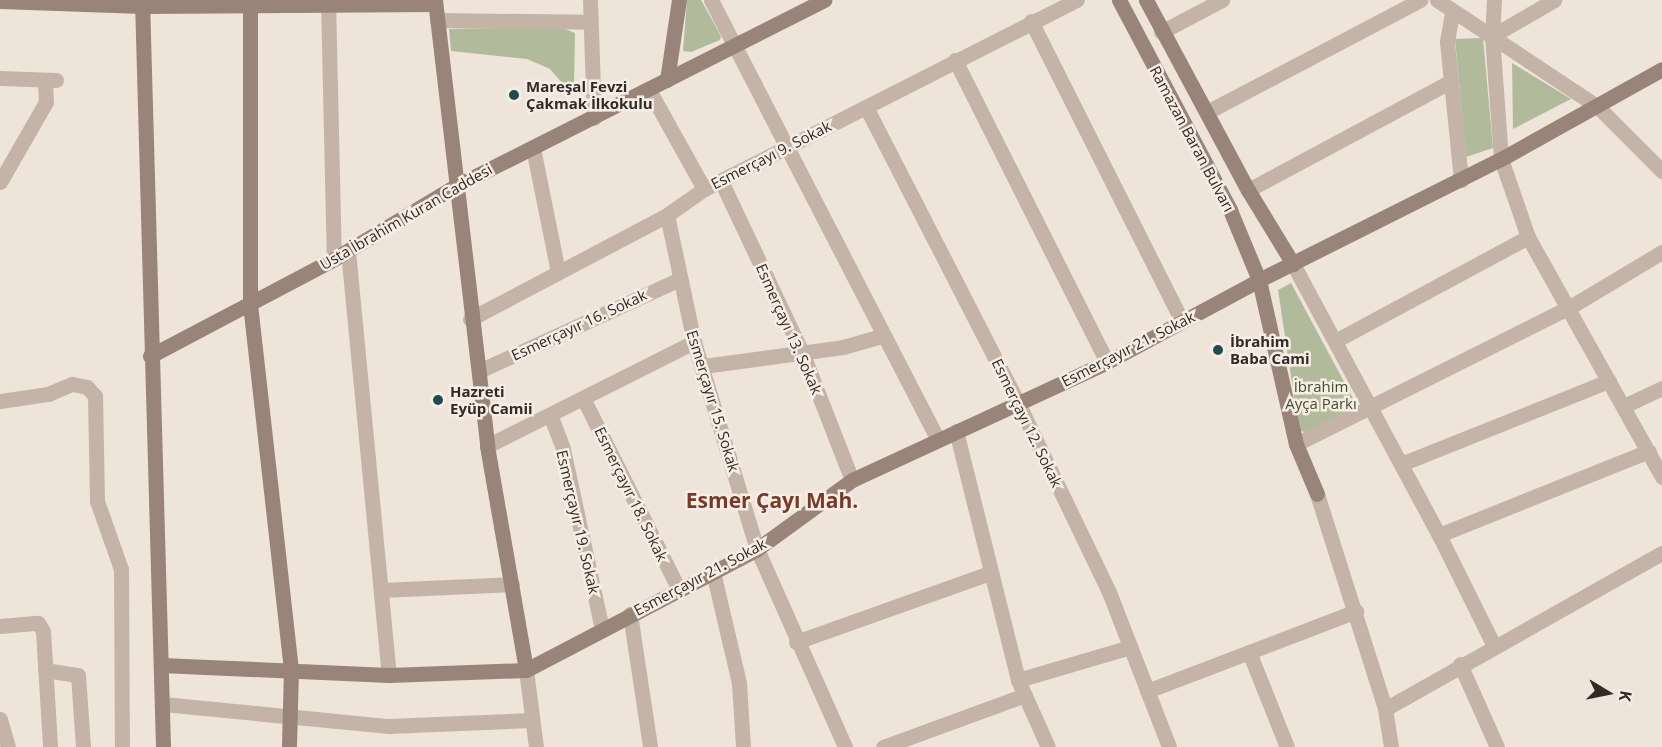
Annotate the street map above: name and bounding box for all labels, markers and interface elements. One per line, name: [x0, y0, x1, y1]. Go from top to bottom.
street label: Ramazan Baran Bulvarı: [1146, 63, 1238, 215]
place label: Mareşal Fevzi Çakmak İlkokulu: [526, 77, 653, 112]
marker: Mareşal Fevzi Çakmak İlkokulu: [507, 88, 521, 102]
street label: Esmerçayı 9. Sokak: [708, 117, 834, 193]
street label: Usta İbrahim Kuran Caddesi: [317, 160, 495, 274]
street label: Esmerçayı 13. Sokak: [752, 261, 826, 397]
street label: Esmerçayır 16. Sokak: [509, 286, 649, 364]
street label: Esmerçayır 21. Sokak: [1058, 308, 1198, 390]
street label: Esmerçayır 15. Sokak: [683, 328, 743, 474]
place label: İbrahim Baba Cami: [1230, 332, 1310, 367]
marker: İbrahim Baba Cami: [1211, 343, 1225, 357]
street label: Esmerçayı 12. Sokak: [988, 356, 1066, 490]
park label: İbrahim Ayça Parkı: [1285, 377, 1357, 412]
place label: Hazreti Eyüp Camii: [450, 382, 533, 417]
marker: Hazreti Eyüp Camii: [431, 393, 445, 407]
street label: Esmerçayır 18. Sokak: [591, 424, 671, 564]
street label: Esmerçayır 19. Sokak: [553, 448, 603, 596]
district label: Esmer Çayı Mah.: [686, 487, 858, 513]
street label: Esmerçayır 21. Sokak: [631, 535, 769, 619]
north arrow: [1578, 663, 1638, 723]
text: K: [1614, 689, 1637, 703]

